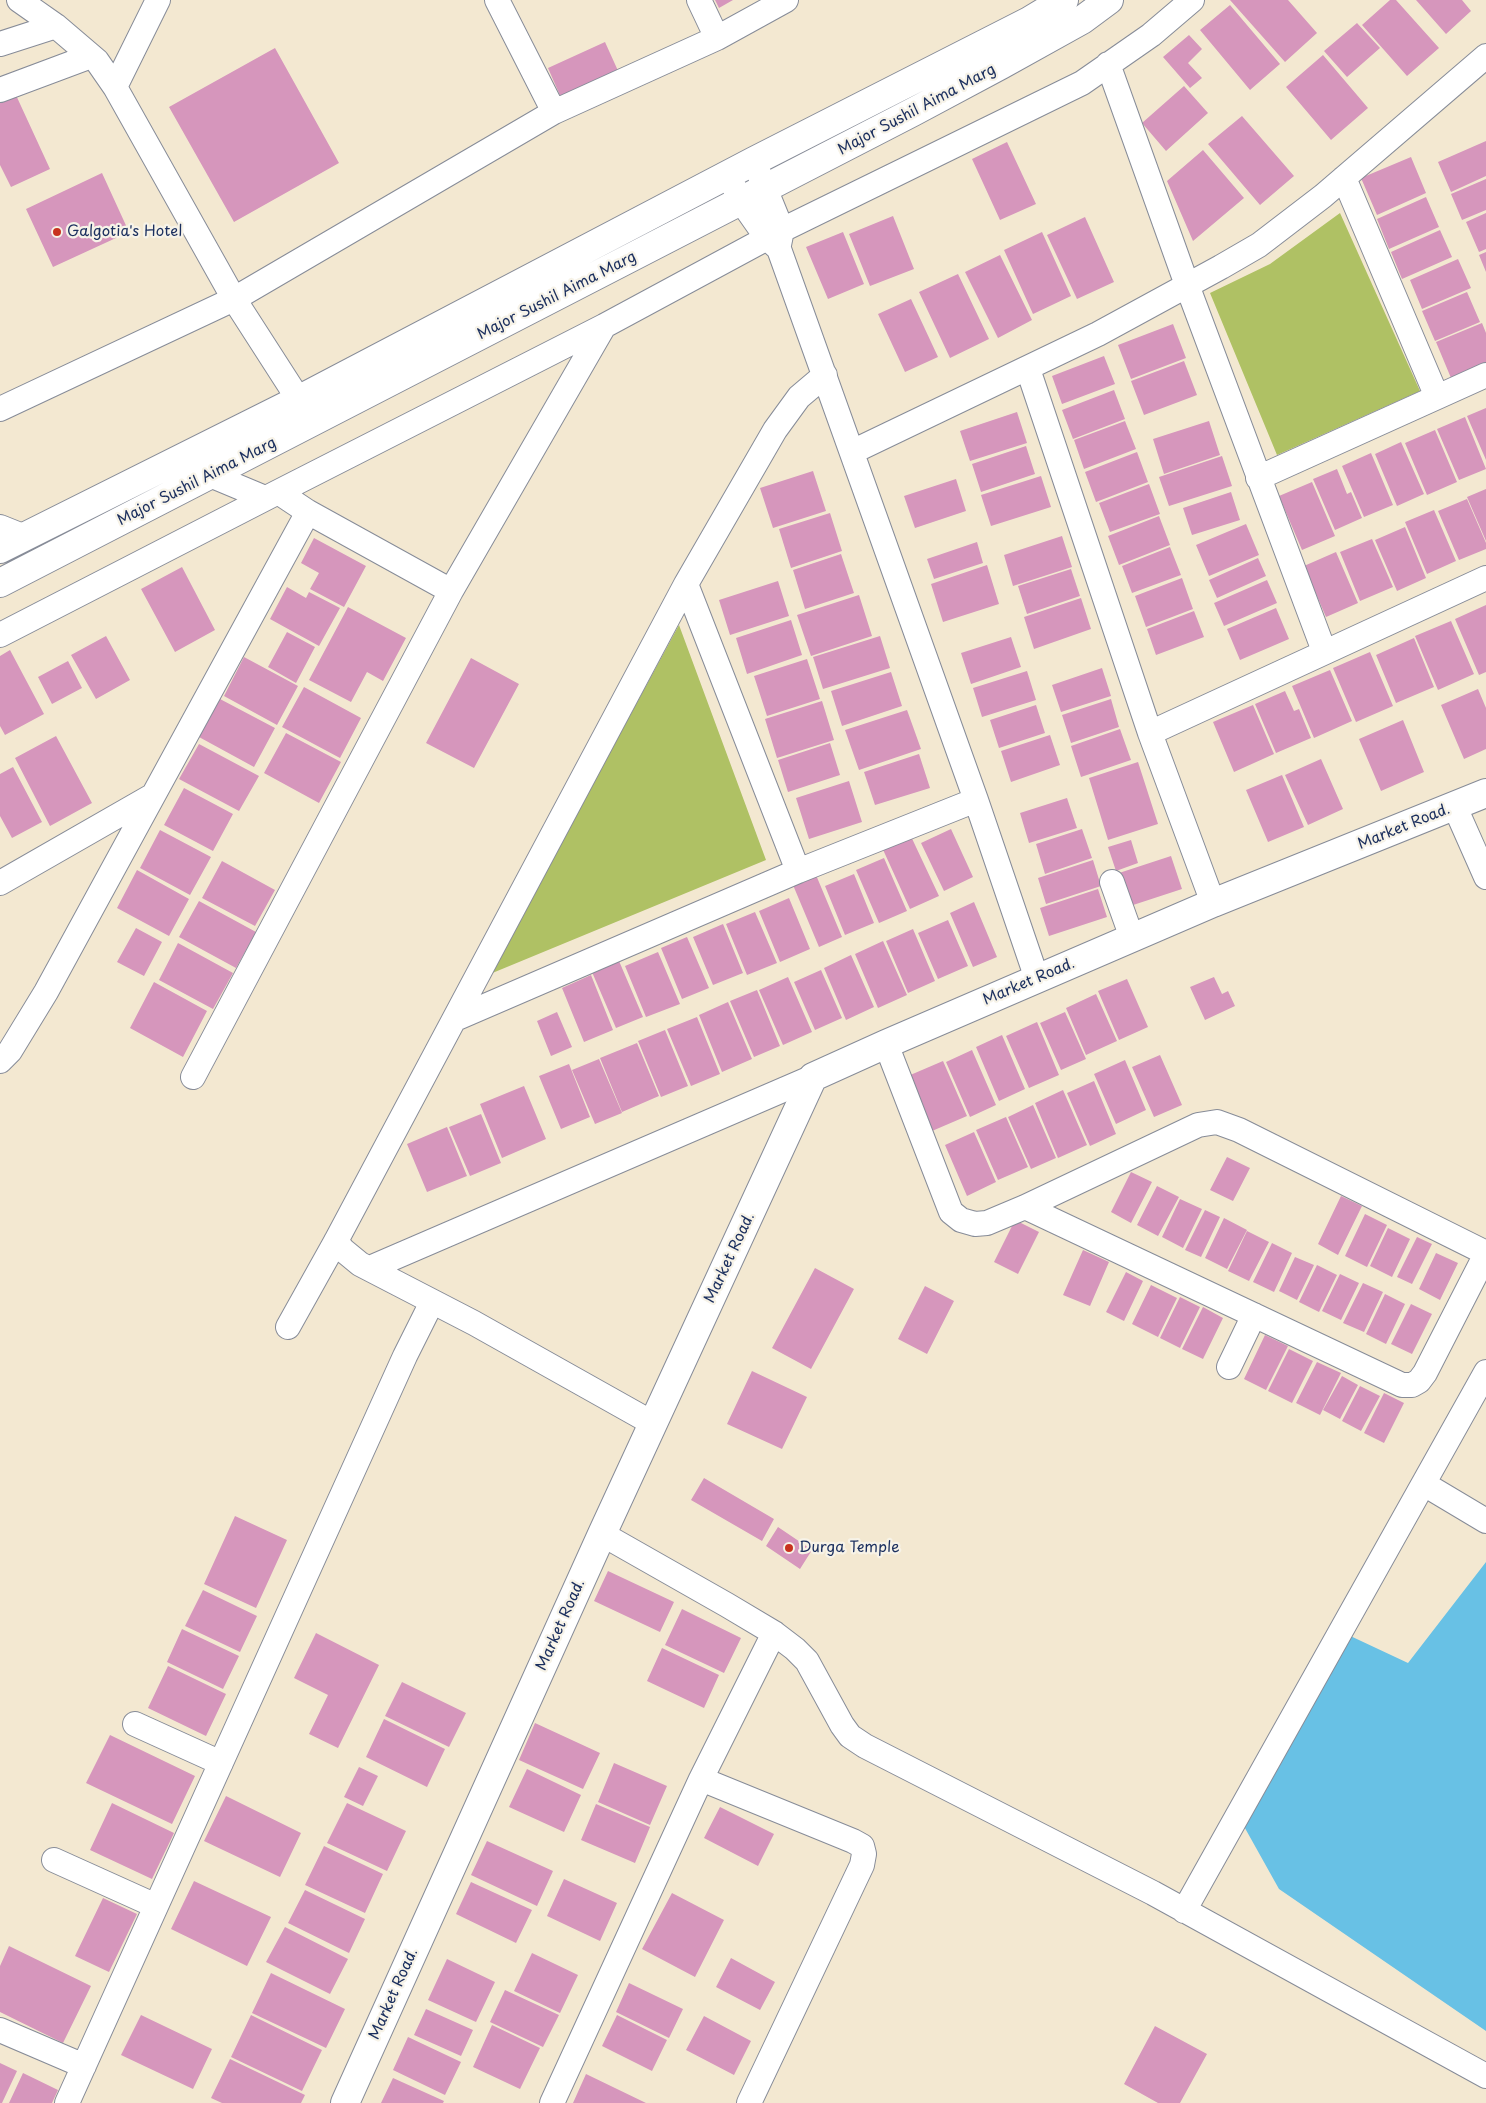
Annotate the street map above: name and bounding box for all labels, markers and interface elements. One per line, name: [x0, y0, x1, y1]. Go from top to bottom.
street label: Major Sushil Aima Marg: [835, 61, 999, 159]
place label: Galgotia's Hotel: [67, 223, 182, 241]
marker: Galgotia's Hotel: [51, 226, 63, 238]
street label: Major Sushil Aima Marg: [475, 248, 639, 344]
street label: Major Sushil Aima Marg: [115, 434, 279, 530]
street label: Market Road.: [1355, 800, 1453, 854]
street label: Market Road.: [980, 955, 1078, 1009]
street label: Market Road.: [701, 1210, 759, 1306]
place label: Durga Temple: [799, 1539, 900, 1557]
marker: Durga Temple: [783, 1542, 795, 1554]
street label: Market Road.: [533, 1577, 589, 1673]
street label: Market Road.: [366, 1946, 422, 2042]

